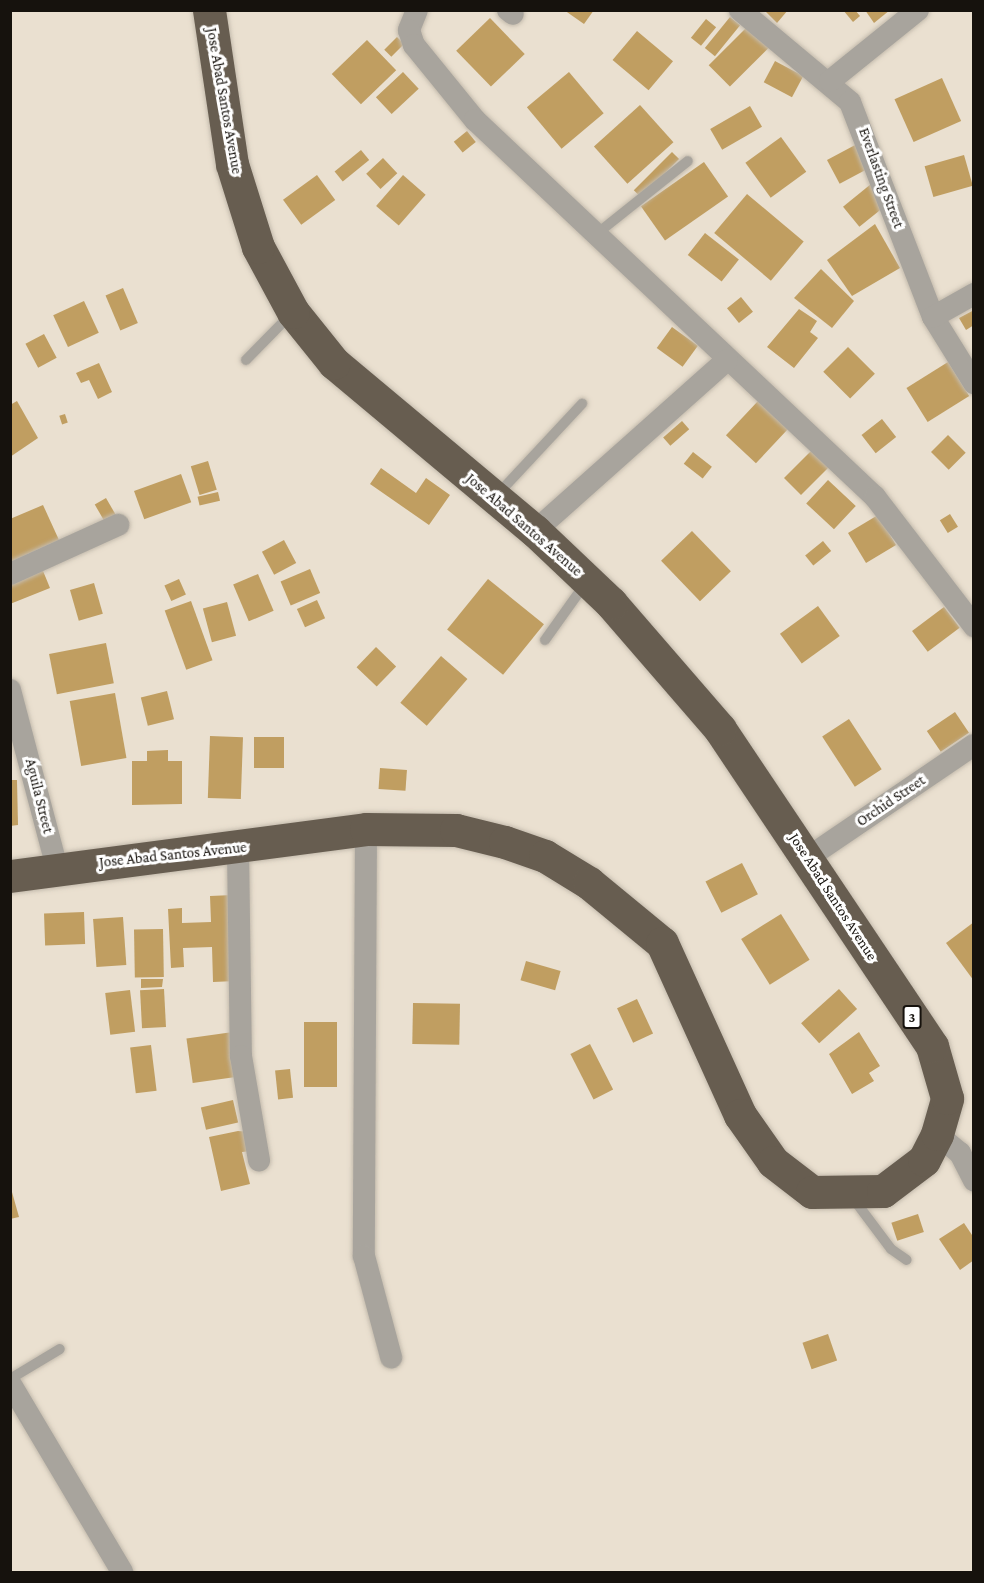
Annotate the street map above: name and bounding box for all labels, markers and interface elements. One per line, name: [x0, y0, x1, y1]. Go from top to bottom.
street label: Jose Abad Santos Avenue: [202, 26, 246, 176]
street label: Everlasting Street: [855, 125, 907, 231]
street label: Jose Abad Santos Avenue: [462, 470, 586, 580]
street label: Aguila Street: [21, 757, 57, 835]
street label: Orchid Street: [853, 771, 929, 831]
street label: Jose Abad Santos Avenue: [785, 830, 881, 964]
street label: Jose Abad Santos Avenue: [98, 838, 248, 872]
road number: 3: [902, 1006, 922, 1028]

